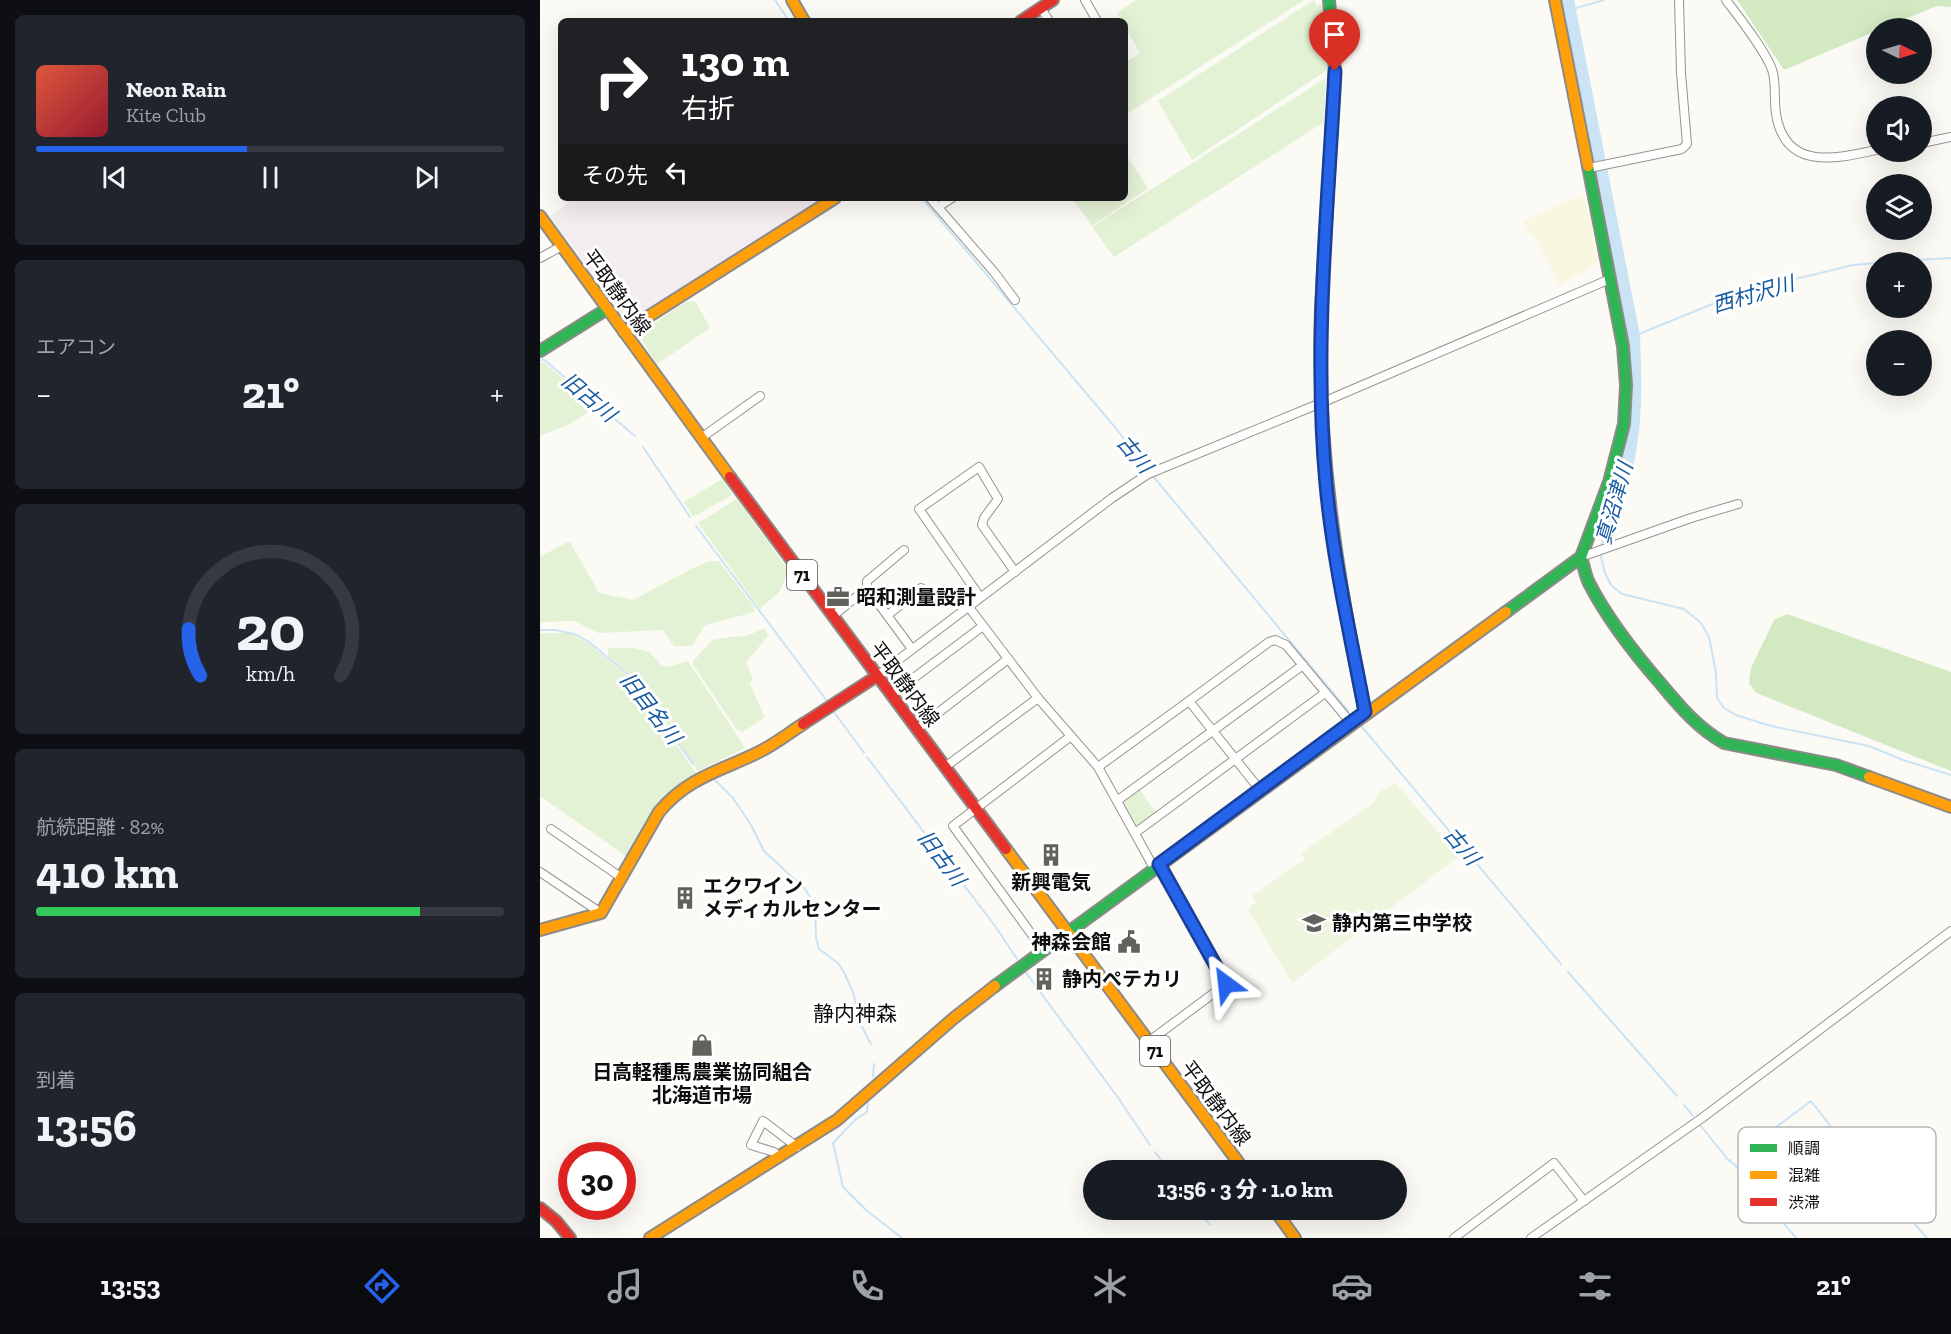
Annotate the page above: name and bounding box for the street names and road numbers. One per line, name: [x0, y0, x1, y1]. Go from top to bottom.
street label: 平取静内線: [578, 244, 656, 340]
road number: 71: [787, 560, 817, 590]
street label: 平取静内線: [865, 637, 945, 731]
road number: 71: [1140, 1036, 1170, 1066]
street label: 平取静内線: [1176, 1056, 1256, 1150]

